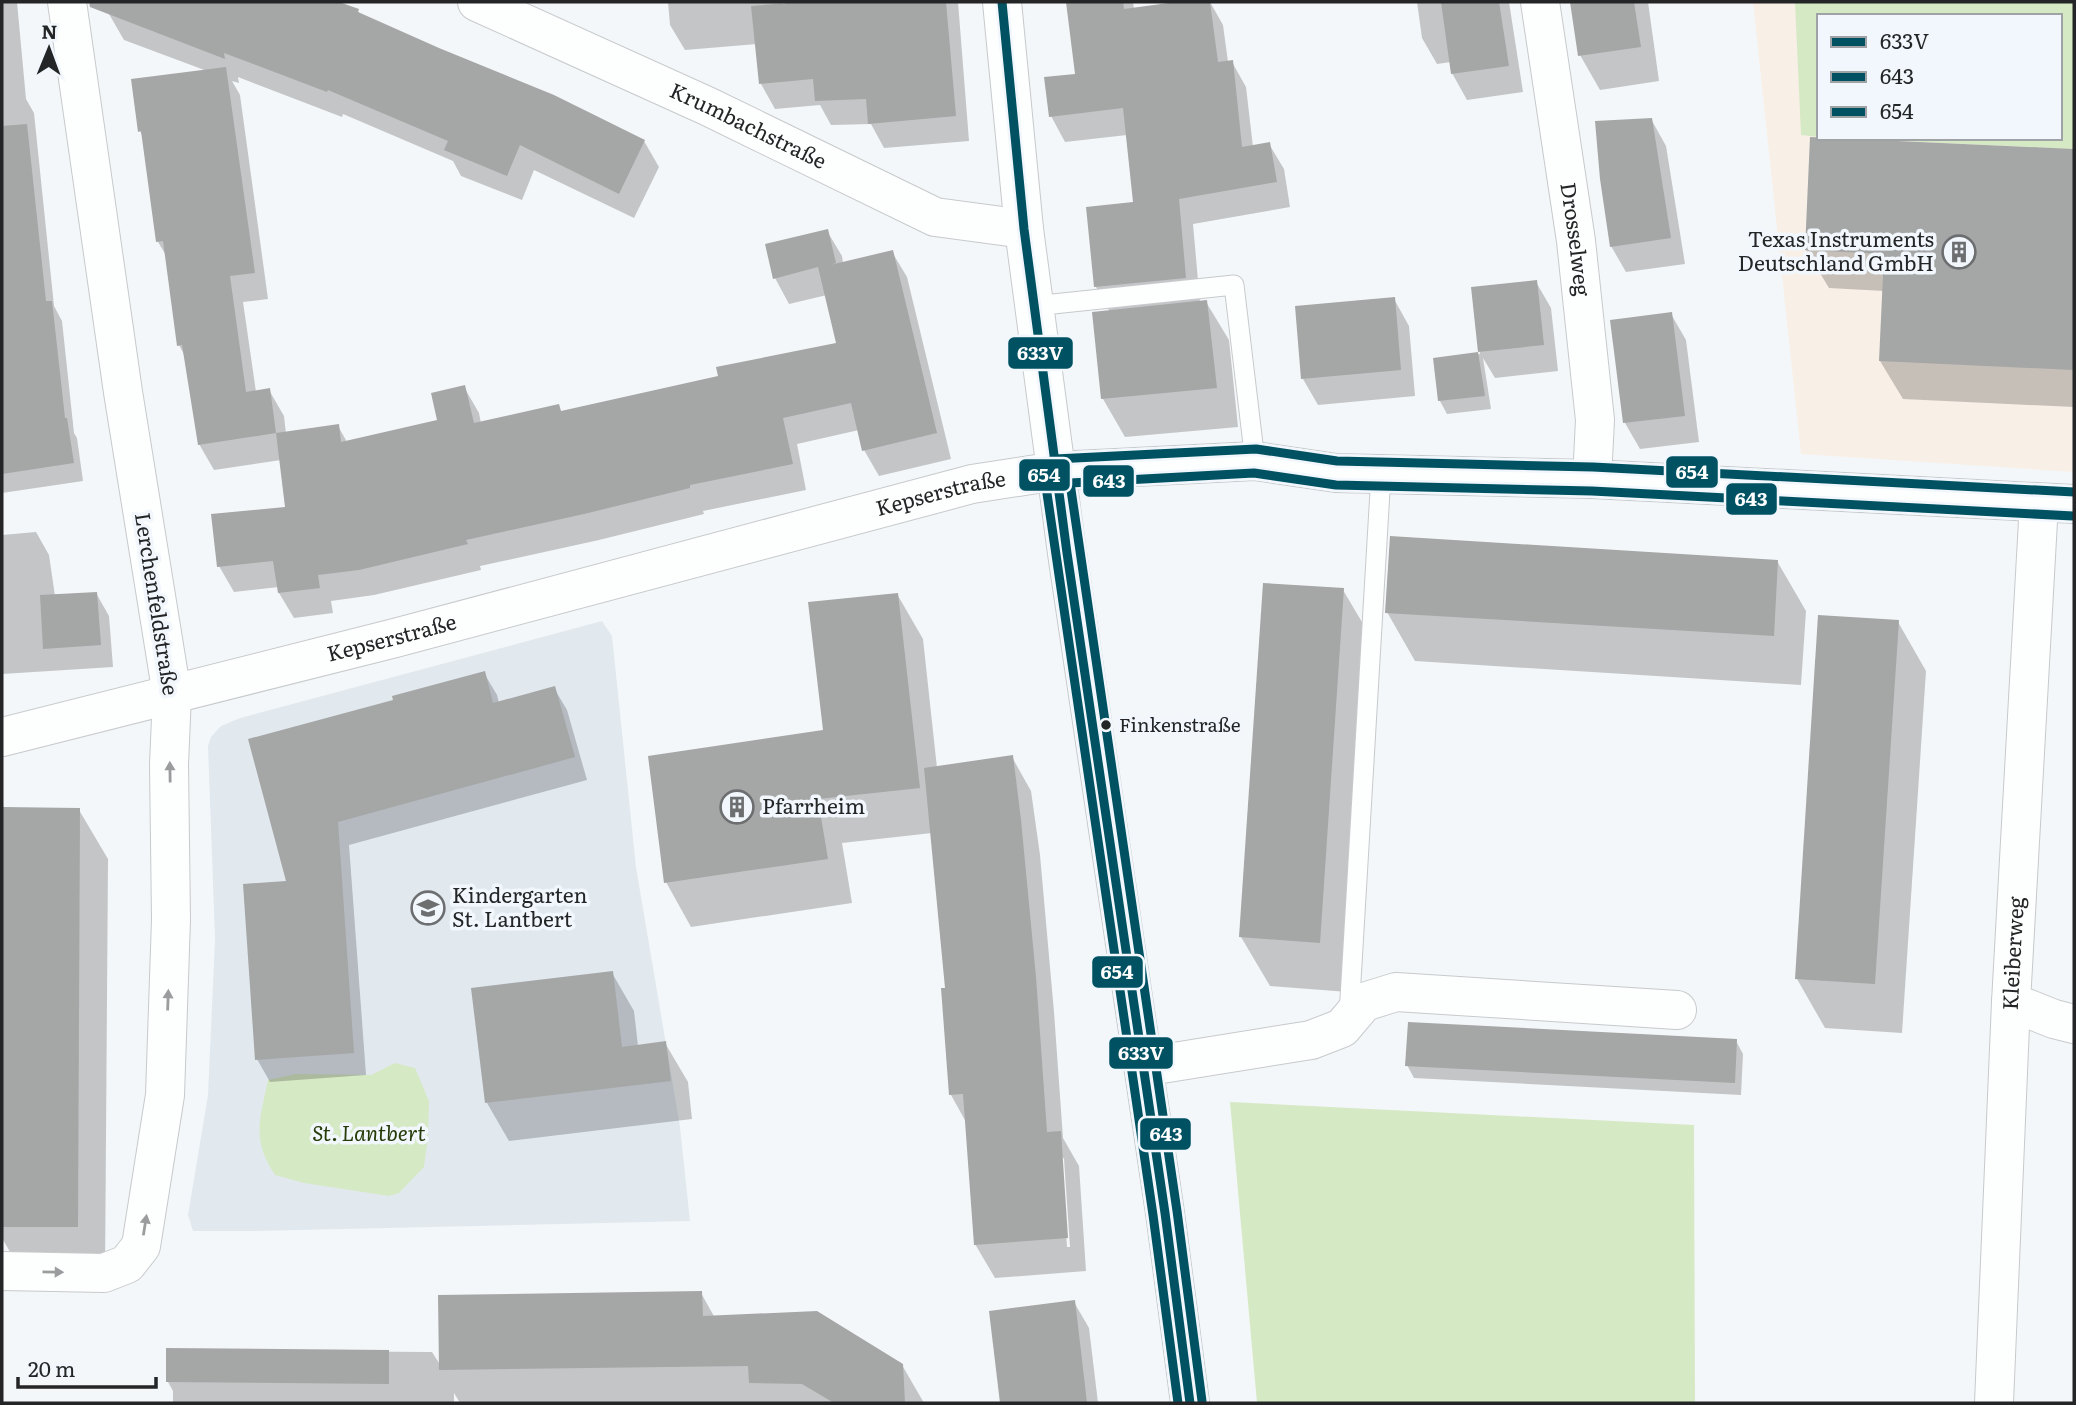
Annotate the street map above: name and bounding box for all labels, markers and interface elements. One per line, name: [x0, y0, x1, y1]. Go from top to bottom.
north arrow: [14, 14, 84, 84]
legend: [1817, 14, 2062, 140]
text: N: [41, 17, 58, 45]
text: 633V: [1880, 24, 1929, 55]
text: 643: [1880, 59, 1914, 90]
street label: Krumbachstraße: [665, 73, 833, 175]
text: 654: [1880, 94, 1914, 125]
street label: Drosselweg: [1554, 180, 1600, 298]
place label: Texas Instruments Deutschland GmbH: [1738, 222, 1934, 277]
building icon: Texas Instruments Deutschland GmbH: [1940, 233, 1978, 271]
line badge: 633V: [1007, 336, 1074, 370]
text: 633V: [1017, 338, 1064, 366]
line badge: 654: [1665, 455, 1719, 489]
text: 654: [1676, 457, 1709, 485]
line badge: 654: [1018, 458, 1071, 492]
text: 654: [1028, 460, 1061, 488]
street label: Kepserstraße: [872, 461, 1008, 522]
line badge: 643: [1082, 464, 1135, 498]
text: 643: [1092, 466, 1126, 494]
line badge: 643: [1725, 482, 1778, 516]
text: 643: [1734, 484, 1768, 512]
street label: Lerchenfeldstraße: [129, 510, 188, 697]
street label: Kepserstraße: [323, 604, 459, 668]
place label: Finkenstraße: [1119, 710, 1241, 738]
marker: Finkenstraße: [1099, 718, 1113, 732]
one-way arrow: [164, 761, 175, 783]
building icon: Pfarrheim: [718, 788, 756, 826]
place label: Pfarrheim: [762, 789, 865, 820]
place label: Kindergarten St. Lantbert: [452, 878, 587, 933]
school or university icon: Kindergarten St. Lantbert: [409, 889, 447, 927]
street label: Kleiberweg: [1993, 895, 2030, 1011]
line badge: 654: [1091, 955, 1144, 989]
text: 654: [1101, 957, 1134, 985]
one-way arrow: [163, 988, 174, 1010]
line badge: 633V: [1108, 1036, 1174, 1070]
text: 633V: [1118, 1038, 1165, 1066]
park label: St. Lantbert: [312, 1116, 426, 1147]
line badge: 643: [1139, 1117, 1192, 1151]
text: 643: [1149, 1119, 1183, 1147]
one-way arrow: [139, 1214, 150, 1236]
one-way arrow: [42, 1266, 64, 1278]
scale bar: [18, 1346, 156, 1390]
text: 20 m: [28, 1352, 75, 1383]

